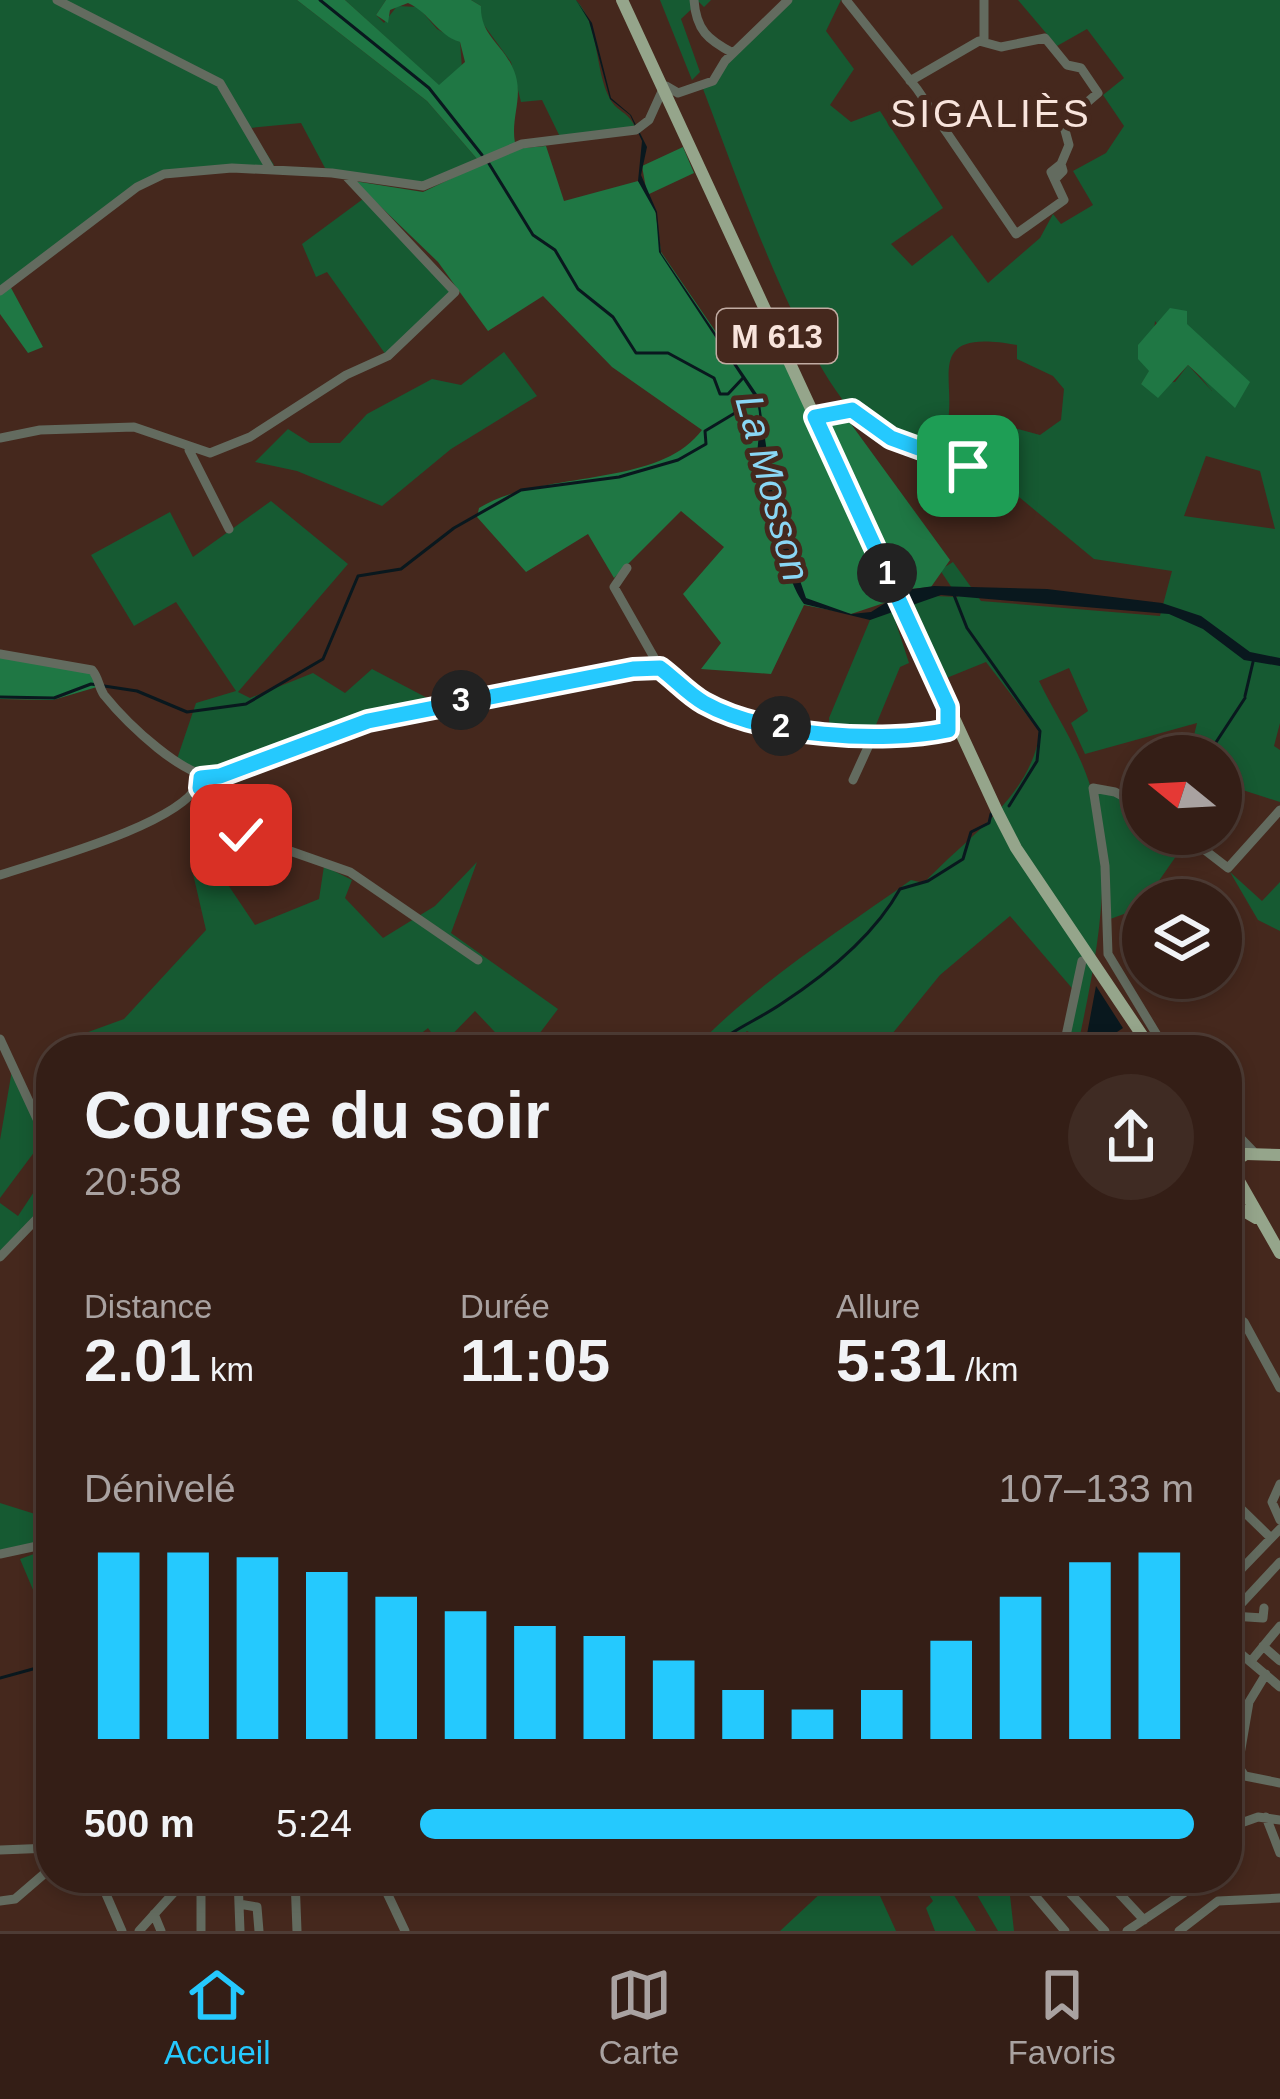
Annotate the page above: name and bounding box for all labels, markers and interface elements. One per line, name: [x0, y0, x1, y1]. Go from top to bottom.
district label: SIGALIÈS: [890, 92, 1092, 135]
road number: M 613: [717, 309, 837, 363]
water label: La Mosson: [728, 390, 818, 586]
pin: [917, 415, 1019, 517]
icon: arrive: [935, 433, 1001, 499]
pin: 1: [857, 543, 917, 603]
text: 1: [878, 554, 896, 591]
pin: 3: [431, 670, 491, 730]
text: 3: [452, 681, 470, 718]
pin: 2: [751, 696, 811, 756]
text: 2: [772, 707, 790, 744]
north arrow: [1122, 735, 1242, 855]
map controls: [1122, 735, 1242, 999]
pin: [190, 784, 292, 886]
icon: check: [208, 802, 274, 868]
button: layers: [1122, 879, 1242, 999]
button: share: [1068, 1074, 1194, 1200]
text: Course du soir: [84, 1078, 550, 1152]
text: 20:58: [84, 1160, 182, 1203]
text: Distance: [84, 1288, 212, 1325]
text: Durée: [460, 1288, 550, 1325]
text: Allure: [836, 1288, 920, 1325]
text: 2.01: [84, 1327, 201, 1394]
text: 11:05: [460, 1327, 610, 1394]
text: 5:31: [836, 1327, 956, 1394]
text: km: [201, 1351, 254, 1388]
text: /km: [956, 1351, 1018, 1388]
text: Dénivelé: [84, 1467, 236, 1510]
text: 107–133 m: [999, 1467, 1194, 1510]
text: 500 m: [84, 1802, 195, 1845]
text: 5:24: [276, 1802, 352, 1845]
tab: Accueil: [164, 1962, 271, 2072]
tab: Carte: [599, 1962, 679, 2072]
tab: Favoris: [1008, 1962, 1116, 2072]

